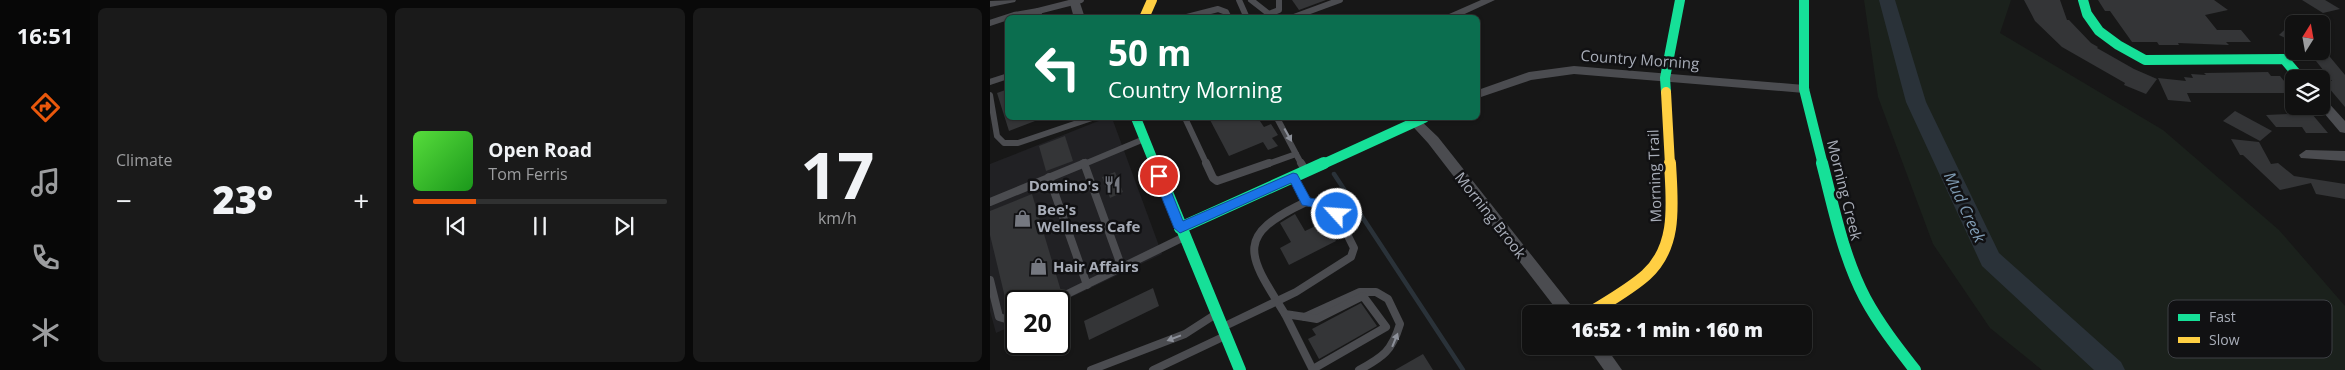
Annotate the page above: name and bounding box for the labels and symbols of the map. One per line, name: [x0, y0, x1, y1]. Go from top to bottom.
north arrow: [2285, 15, 2330, 60]
street label: Country Morning: [1580, 45, 1700, 73]
one-way arrow: [1283, 129, 1292, 142]
street label: Morning Trail: [1642, 129, 1666, 223]
street label: Morning Creek: [1823, 138, 1867, 243]
pin: [1138, 155, 1180, 197]
street label: Morning Brook: [1451, 168, 1531, 262]
water label: Mud Creek: [1939, 168, 1991, 247]
place label: Domino's: [1029, 175, 1099, 195]
restaurant icon: Domino's: [1103, 175, 1123, 195]
position arrow: [1310, 187, 1362, 239]
place label: Bee's Wellness Cafe: [1037, 199, 1140, 236]
shop icon: Bee's Wellness Cafe: [1013, 208, 1033, 228]
shop icon: Hair Affairs: [1029, 256, 1049, 276]
place label: Hair Affairs: [1053, 256, 1139, 276]
speed limit sign: 20: [1005, 290, 1070, 355]
legend: [2168, 300, 2332, 358]
text: Fast: [2209, 307, 2236, 326]
text: Slow: [2209, 330, 2240, 349]
one-way arrow: [1391, 333, 1399, 347]
one-way arrow: [1166, 334, 1181, 342]

